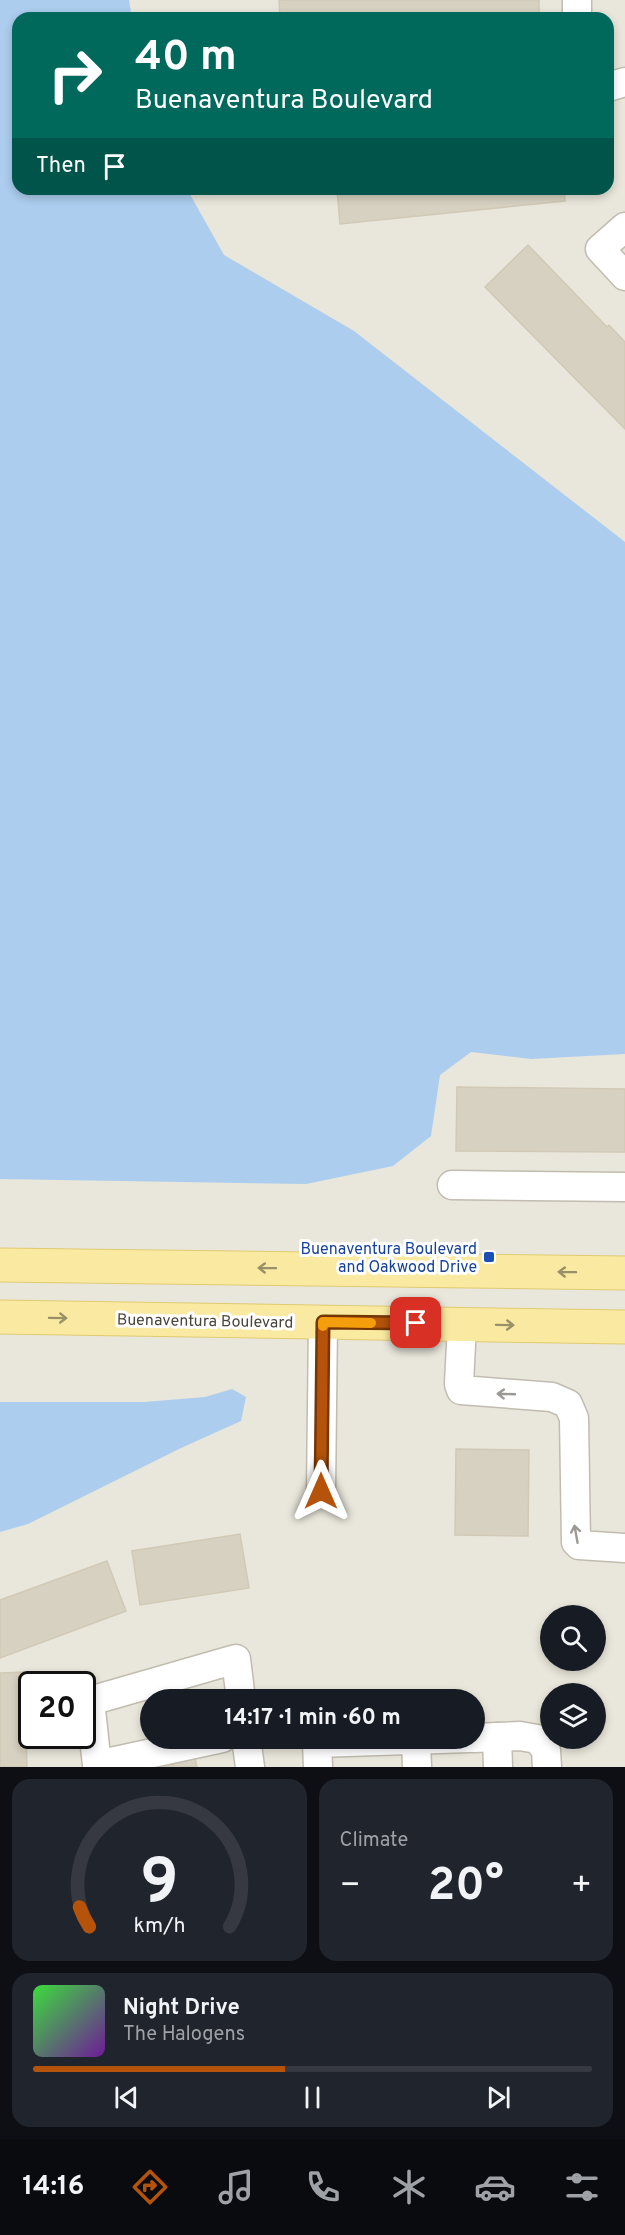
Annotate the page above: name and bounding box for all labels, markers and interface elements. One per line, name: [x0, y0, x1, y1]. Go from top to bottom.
text: 40 m: [135, 32, 237, 85]
icon: right: [36, 36, 114, 114]
text: Buenaventura Boulevard: [135, 84, 433, 118]
icon: arrive: [98, 150, 131, 183]
text: Then: [36, 153, 86, 180]
place label: Buenaventura Boulevard and Oakwood Drive: [300, 1240, 477, 1278]
marker: Buenaventura Boulevard and Oakwood Drive: [482, 1250, 496, 1264]
one-way arrow: [258, 1263, 278, 1274]
one-way arrow: [557, 1266, 577, 1278]
pin: [390, 1297, 441, 1348]
icon: arrive: [399, 1306, 432, 1339]
street label: Buenaventura Boulevard: [117, 1310, 293, 1334]
one-way arrow: [48, 1312, 68, 1324]
one-way arrow: [495, 1319, 515, 1330]
one-way arrow: [497, 1388, 517, 1399]
position arrow: [289, 1459, 353, 1523]
one-way arrow: [570, 1525, 581, 1544]
map controls: [540, 1605, 606, 1749]
button: search: [540, 1605, 606, 1671]
speed limit sign: 20: [18, 1671, 96, 1749]
button: layers: [540, 1683, 606, 1749]
text: 14:17 · 1 min · 60 m: [224, 1705, 401, 1732]
text: Climate: [340, 1828, 408, 1854]
text: 9: [140, 1846, 178, 1925]
text: 20°: [428, 1859, 504, 1916]
text: −: [340, 1866, 361, 1908]
text: +: [571, 1866, 592, 1908]
text: km/h: [133, 1913, 185, 1940]
text: Night Drive: [123, 1995, 240, 2022]
text: The Halogens: [123, 2022, 245, 2048]
icon: previous: [110, 2081, 143, 2114]
icon: pause: [296, 2081, 329, 2114]
icon: next: [482, 2081, 515, 2114]
icon: directions: [129, 2166, 171, 2208]
icon: music: [215, 2166, 257, 2208]
icon: phone: [302, 2166, 344, 2208]
icon: climate: [388, 2166, 430, 2208]
icon: car: [474, 2166, 516, 2208]
icon: filters: [561, 2166, 603, 2208]
text: 14:16: [22, 2170, 84, 2204]

